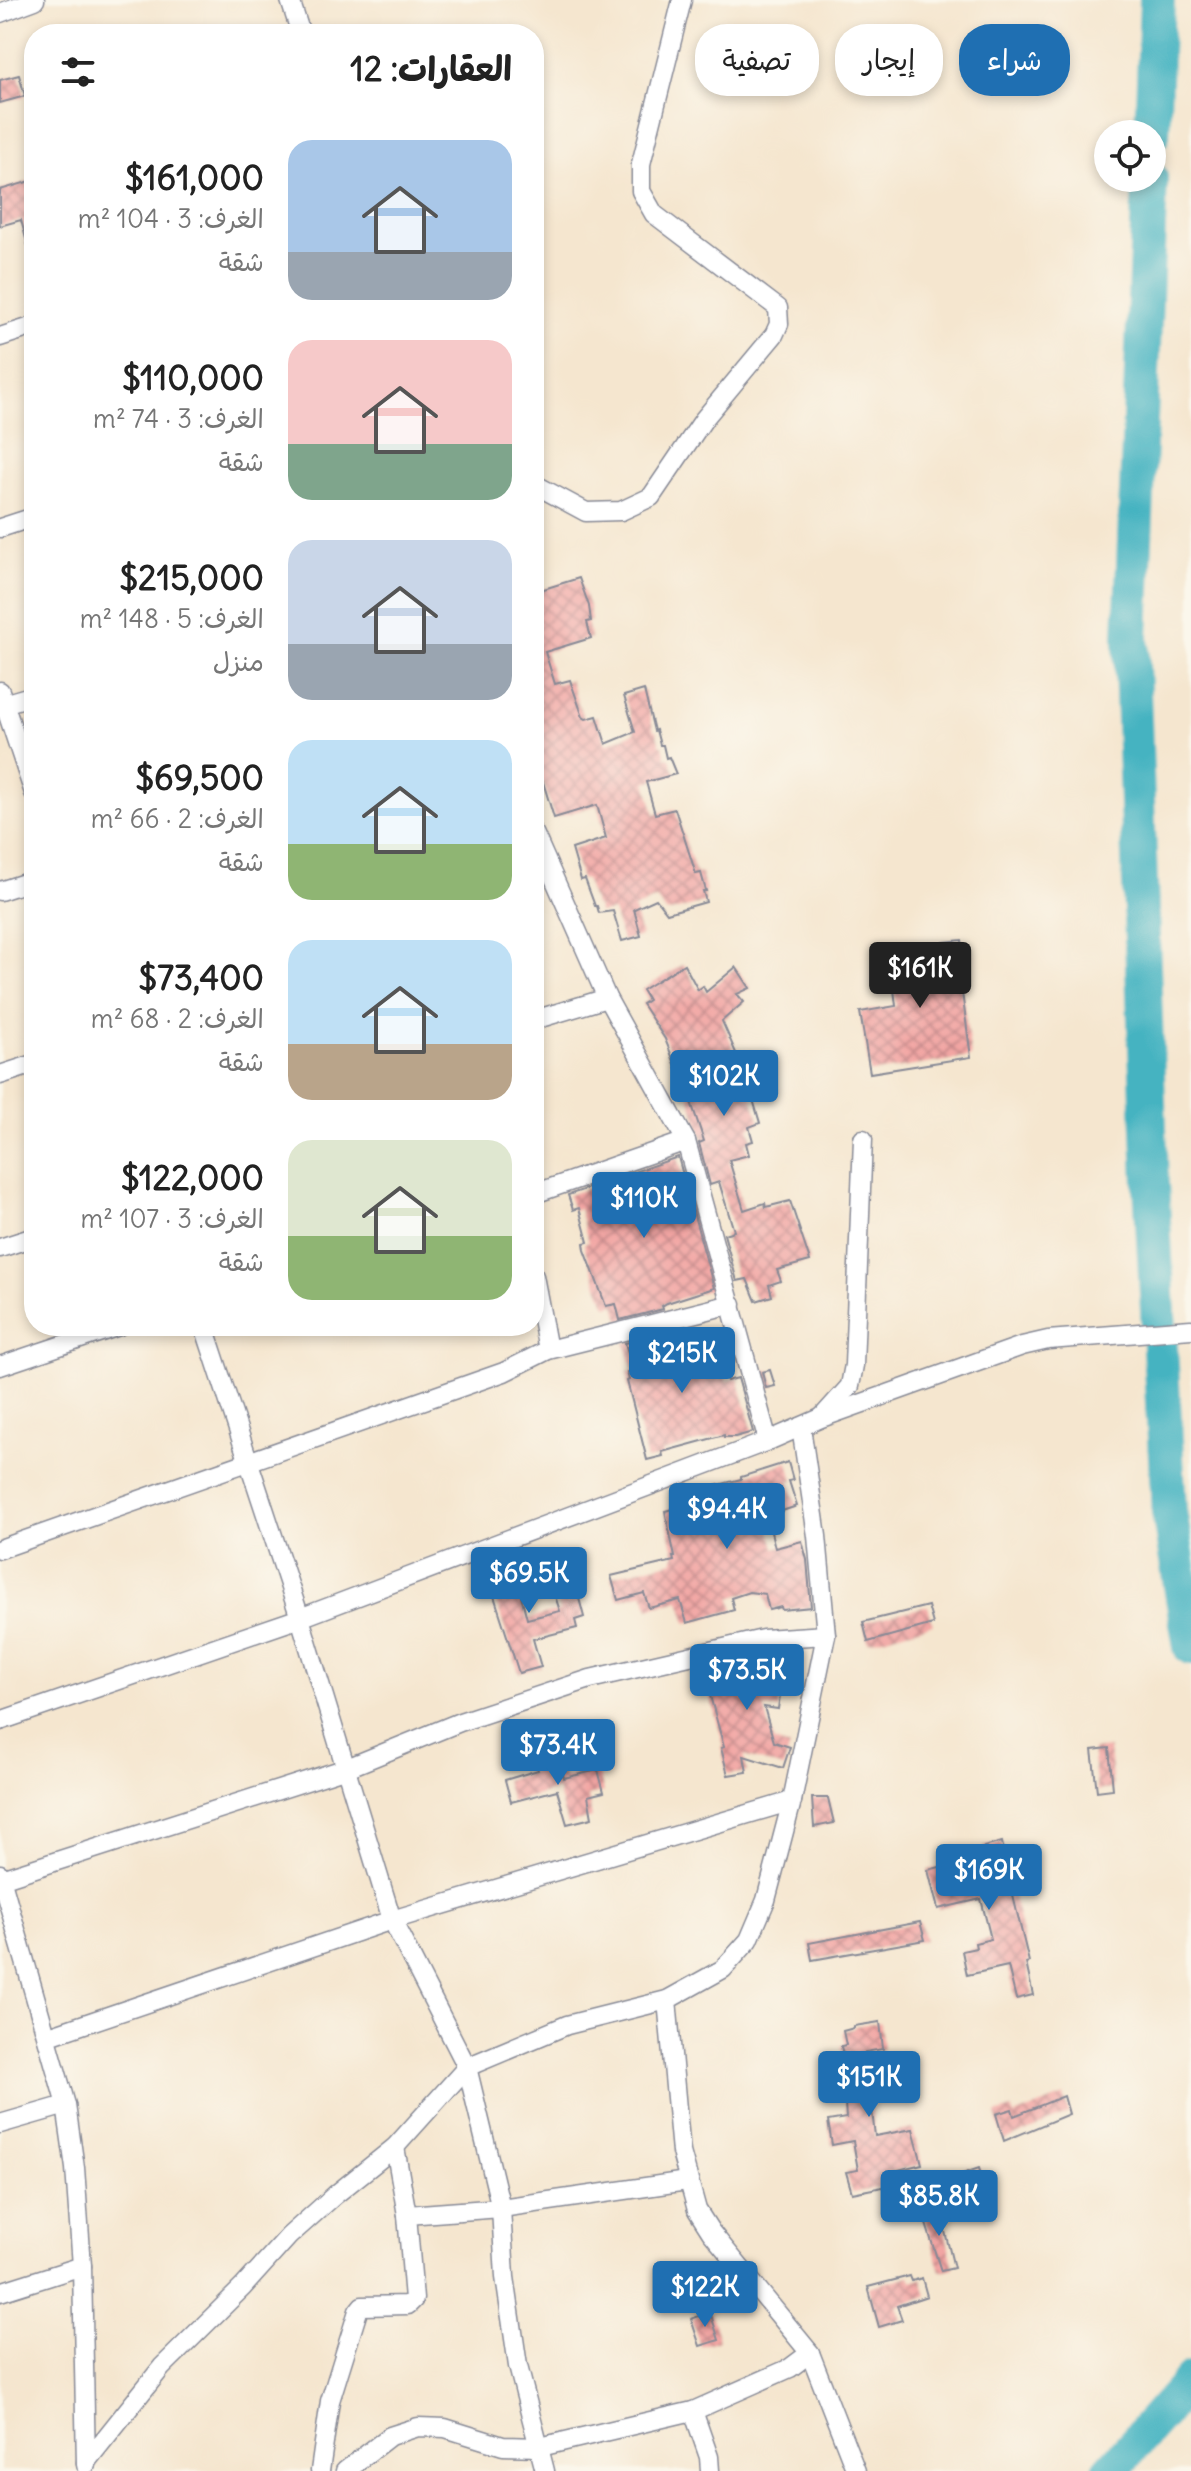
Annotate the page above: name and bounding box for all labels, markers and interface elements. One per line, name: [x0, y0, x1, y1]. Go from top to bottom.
chip: تصفية: [695, 24, 819, 96]
chip: إيجار: [835, 24, 943, 96]
chip: شراء: [959, 24, 1070, 96]
text: العقارات: 12: [350, 47, 512, 90]
icon: filters: [56, 50, 100, 94]
map controls: [1094, 120, 1166, 192]
button: locate: [1094, 120, 1166, 192]
text: $161,000: [125, 156, 264, 199]
icon: home: [352, 172, 448, 268]
text: الغرف: 3 · 104 m²: [78, 202, 264, 235]
text: شقة: [219, 245, 264, 278]
text: $110,000: [122, 356, 264, 399]
icon: home: [352, 372, 448, 468]
text: الغرف: 3 · 74 m²: [93, 402, 264, 435]
text: شقة: [219, 445, 264, 478]
text: $215,000: [119, 556, 264, 599]
icon: home: [352, 572, 448, 668]
text: الغرف: 5 · 148 m²: [80, 602, 264, 635]
text: منزل: [213, 645, 264, 678]
text: $69,500: [135, 756, 264, 799]
icon: home: [352, 772, 448, 868]
text: الغرف: 2 · 66 m²: [91, 802, 264, 835]
text: شقة: [219, 845, 264, 878]
pin: $161K: [864, 942, 976, 1010]
text: $161K: [887, 951, 953, 984]
text: $73,400: [138, 956, 264, 999]
icon: home: [352, 972, 448, 1068]
text: الغرف: 2 · 68 m²: [91, 1002, 264, 1035]
text: شقة: [219, 1045, 264, 1078]
pin: $102K: [668, 1050, 780, 1118]
text: $102K: [688, 1059, 760, 1092]
text: $122,000: [121, 1156, 264, 1199]
icon: home: [352, 1172, 448, 1268]
pin: $110K: [588, 1172, 700, 1240]
text: $110K: [610, 1181, 678, 1214]
text: الغرف: 3 · 107 m²: [80, 1202, 264, 1235]
text: شقة: [219, 1245, 264, 1278]
pin: $215K: [626, 1327, 738, 1395]
text: $215K: [647, 1336, 717, 1369]
pin: $94.4K: [662, 1483, 792, 1551]
text: $94.4K: [687, 1492, 767, 1525]
pin: $69.5K: [464, 1547, 594, 1615]
text: $69.5K: [489, 1556, 569, 1589]
pin: $73.5K: [682, 1644, 812, 1712]
text: $73.5K: [708, 1653, 786, 1686]
pin: $73.4K: [493, 1719, 623, 1787]
text: $73.4K: [519, 1728, 597, 1761]
pin: $169K: [933, 1844, 1045, 1912]
text: $169K: [954, 1853, 1024, 1886]
pin: $151K: [813, 2051, 925, 2119]
text: $151K: [836, 2060, 902, 2093]
pin: $85.8K: [874, 2170, 1004, 2238]
text: $85.8K: [899, 2179, 979, 2212]
pin: $122K: [649, 2261, 761, 2329]
text: $122K: [671, 2270, 739, 2303]

